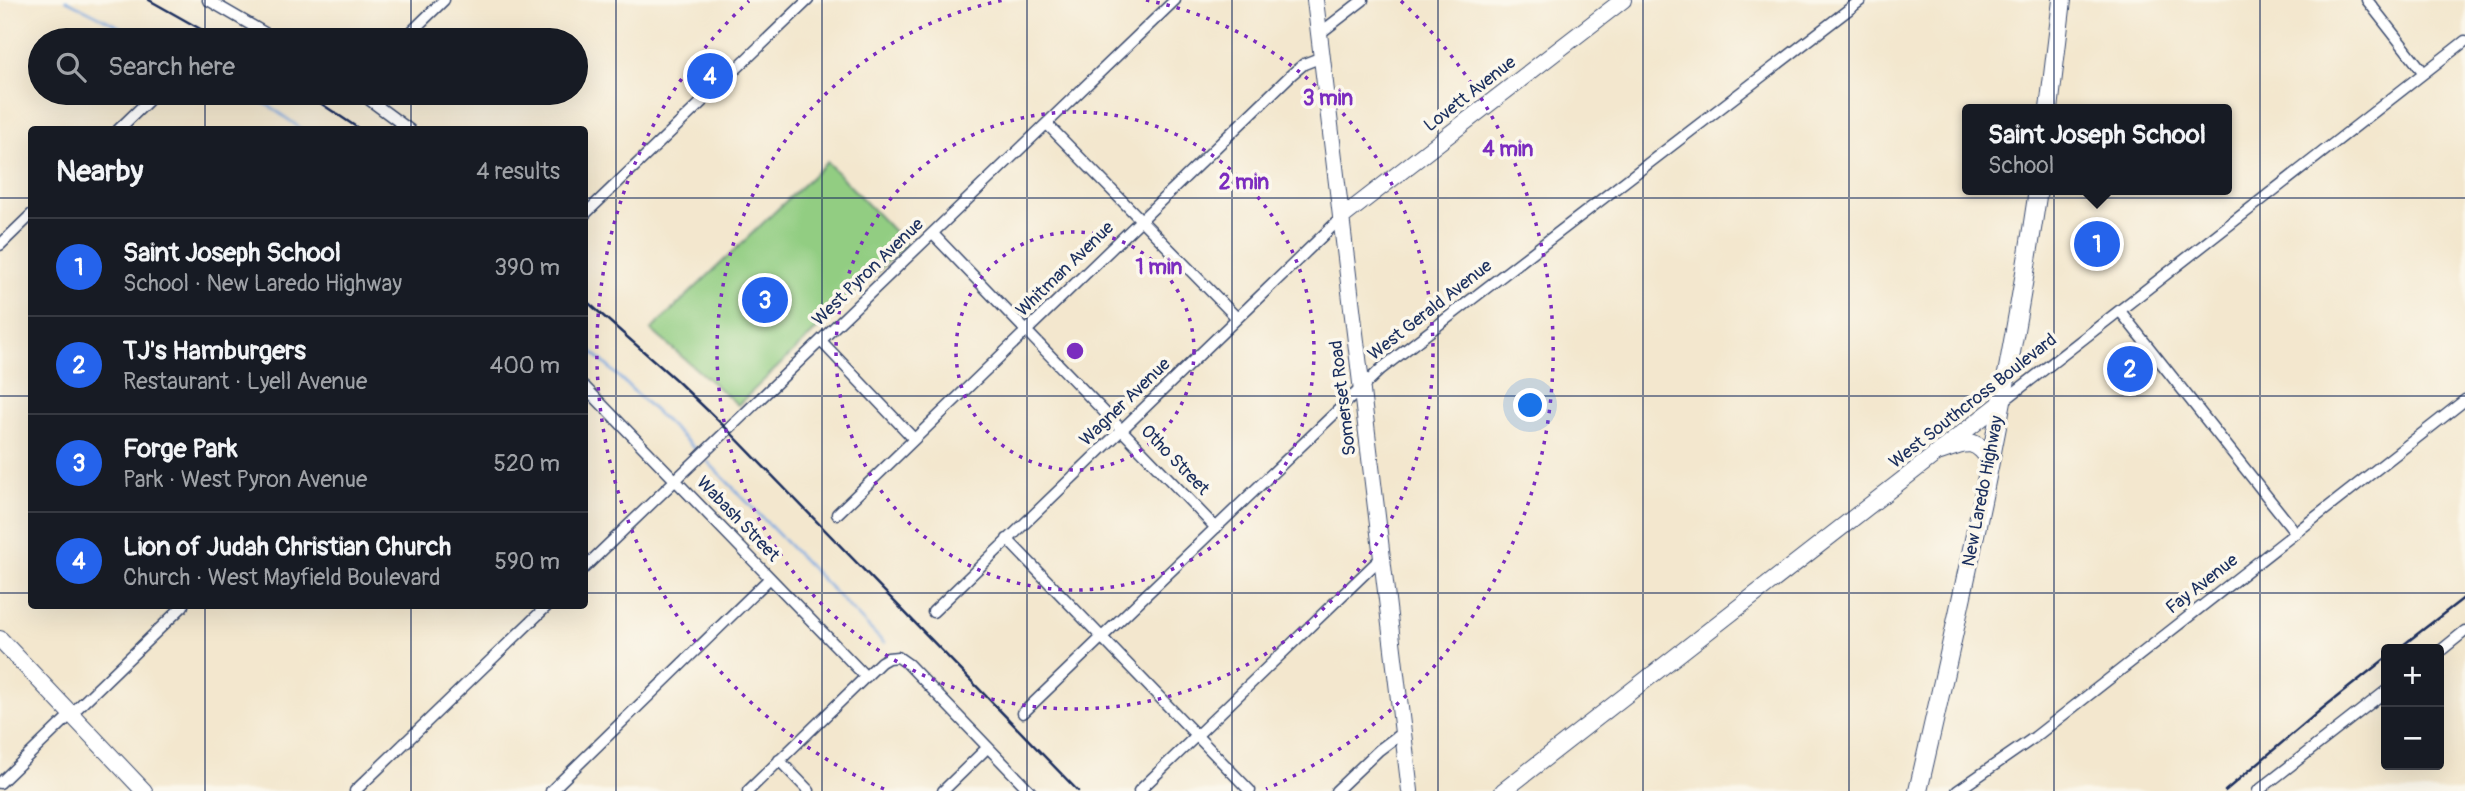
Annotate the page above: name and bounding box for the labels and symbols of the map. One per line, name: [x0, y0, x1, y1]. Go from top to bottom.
pin: 4: [687, 50, 733, 102]
street label: Lovett Avenue: [1419, 51, 1521, 137]
text: 3 min: [1303, 85, 1353, 112]
text: 4 min: [1483, 136, 1534, 163]
text: 2 min: [1219, 169, 1269, 196]
street label: West Pyron Avenue: [807, 213, 929, 331]
street label: Whitman Avenue: [1011, 216, 1119, 322]
pin: 1: [2074, 218, 2120, 270]
text: 1 min: [1136, 254, 1183, 281]
street label: West Gerald Avenue: [1363, 254, 1497, 366]
pin: 3: [742, 274, 788, 326]
street label: West Southcross Boulevard: [1884, 328, 2062, 474]
centre of rings: [1063, 339, 1087, 363]
street label: Somerset Road: [1325, 339, 1361, 457]
pin: 2: [2107, 343, 2153, 395]
street label: Wagner Avenue: [1075, 353, 1175, 451]
your location: [1513, 388, 1547, 422]
street label: New Laredo Highway: [1957, 413, 2009, 568]
street label: Otho Street: [1136, 420, 1215, 501]
street label: Wabash Street: [691, 471, 785, 567]
street label: Fay Avenue: [2161, 549, 2243, 619]

